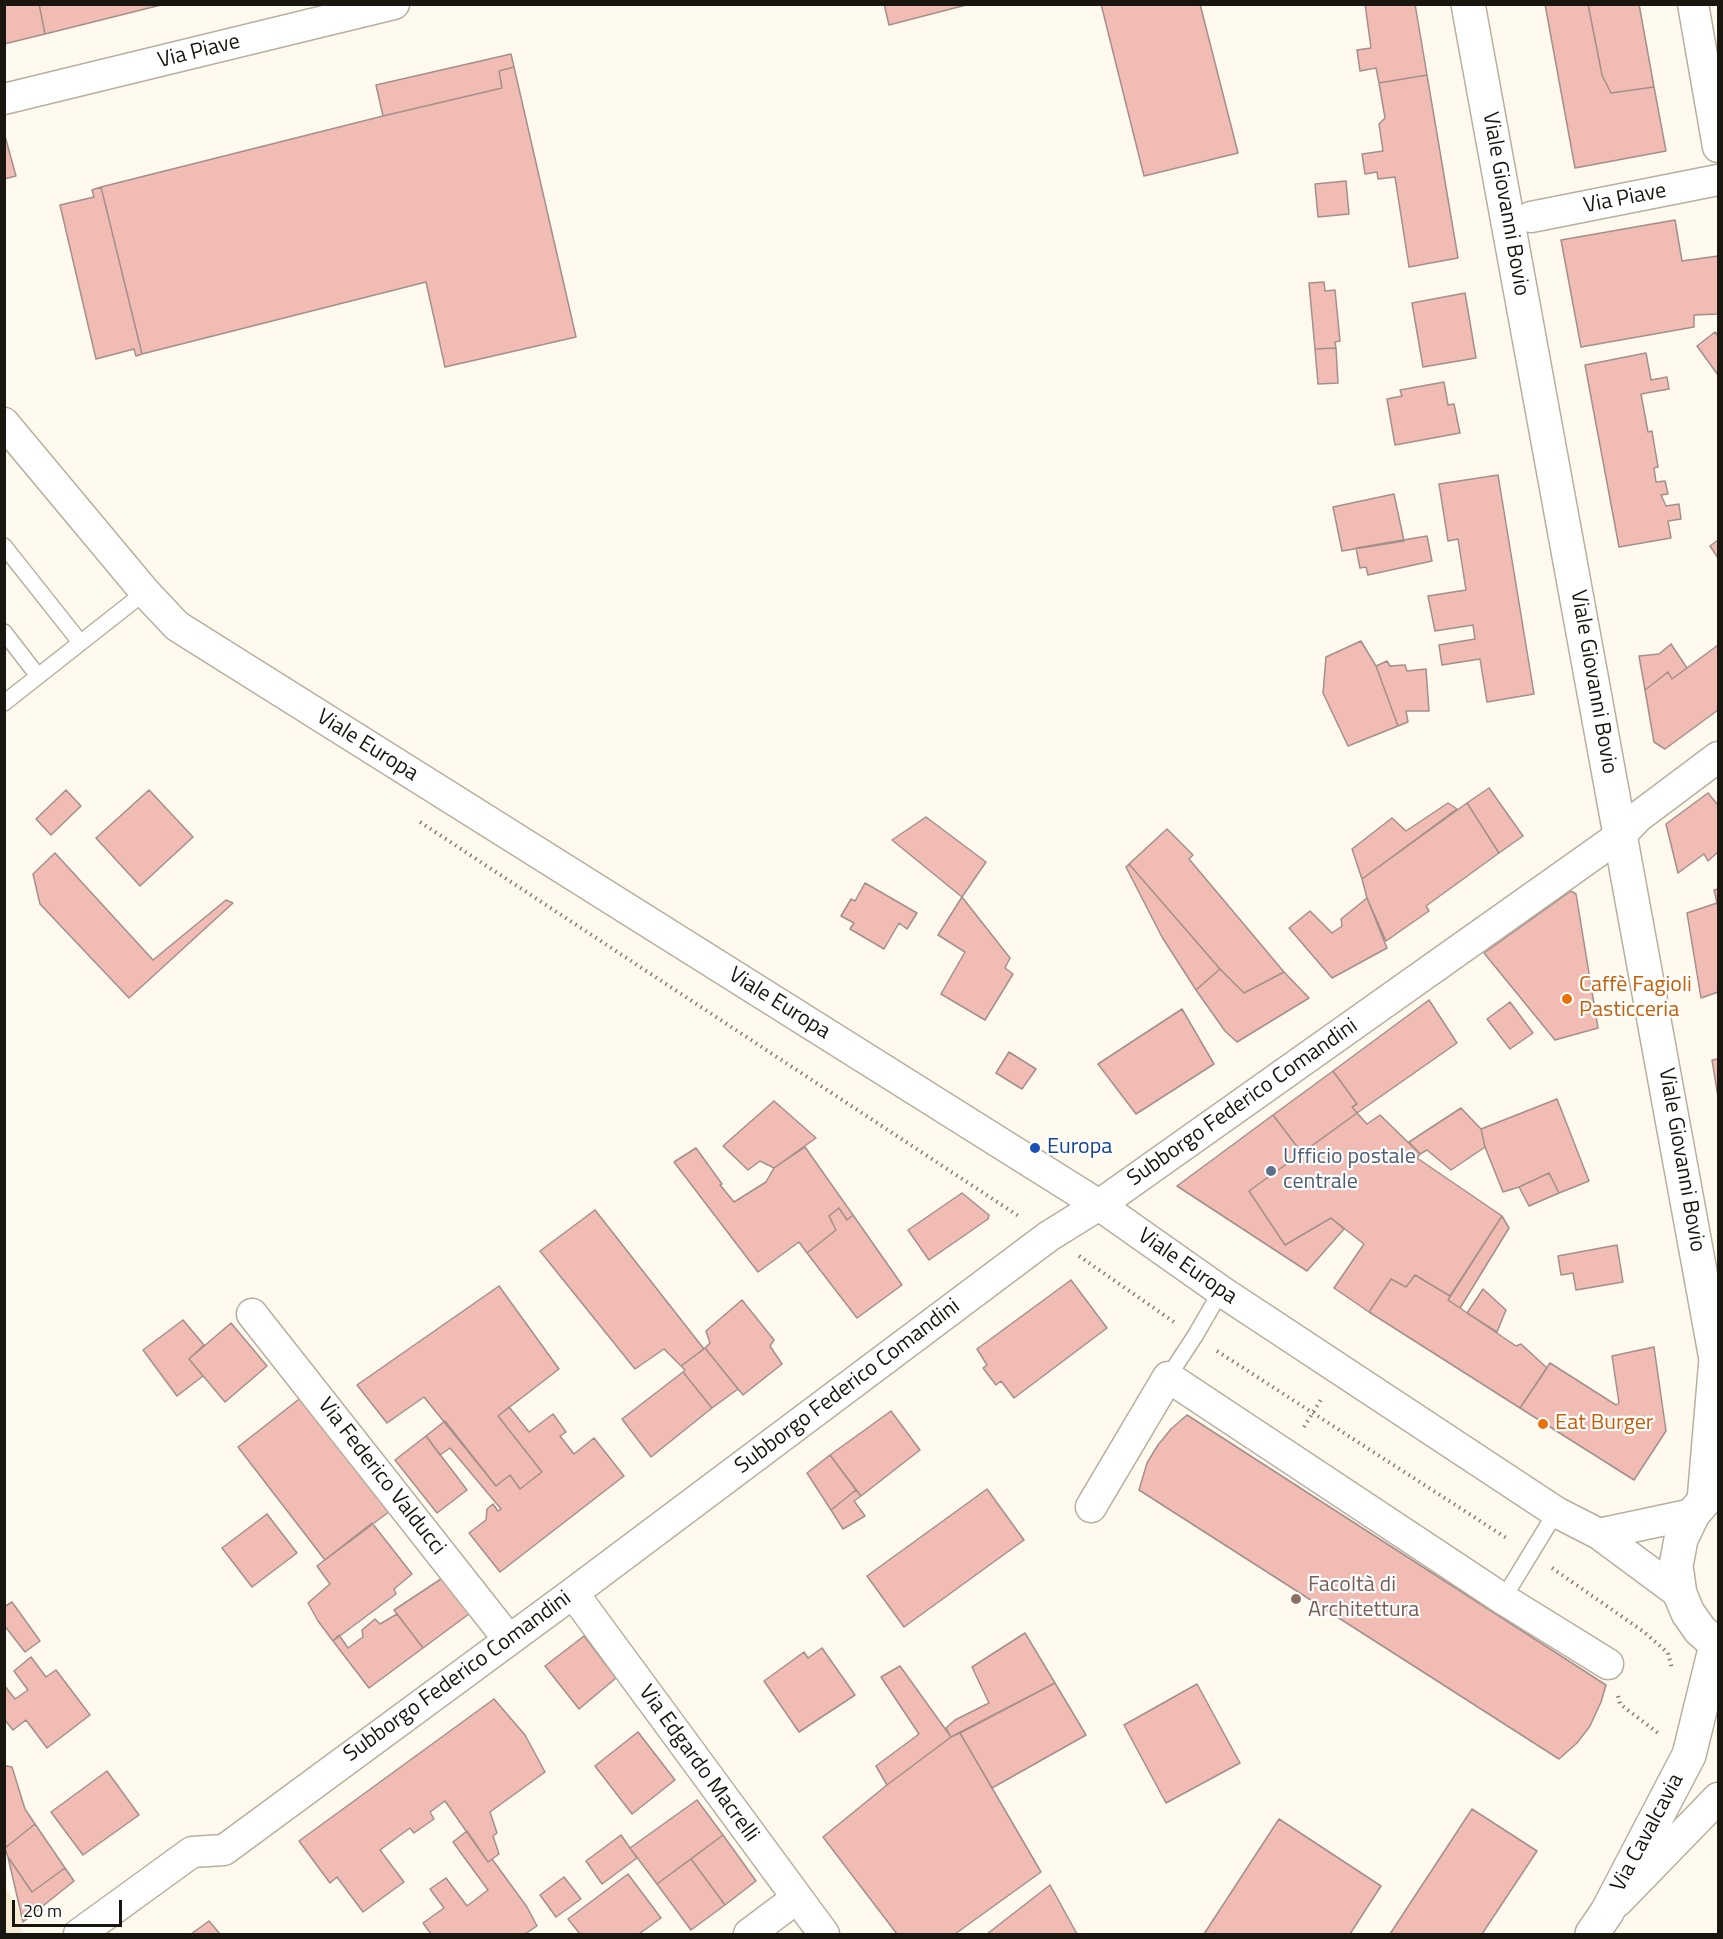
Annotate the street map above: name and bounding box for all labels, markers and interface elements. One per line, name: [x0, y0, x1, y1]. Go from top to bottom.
street label: Via Piave: [155, 29, 243, 75]
street label: Viale Giovanni Bovio: [1476, 110, 1534, 298]
street label: Via Piave: [1581, 178, 1669, 220]
street label: Viale Giovanni Bovio: [1564, 588, 1622, 776]
street label: Viale Europa: [311, 704, 423, 788]
street label: Viale Europa: [723, 962, 835, 1046]
place label: Caffè Fagioli Pasticceria: [1579, 973, 1692, 1024]
marker: Caffè Fagioli Pasticceria: [1560, 992, 1574, 1006]
street label: Subborgo Federico Comandini: [1123, 1013, 1363, 1193]
street label: Viale Giovanni Bovio: [1652, 1066, 1710, 1254]
place label: Europa: [1047, 1135, 1112, 1161]
marker: Europa: [1028, 1141, 1042, 1155]
place label: Ufficio postale centrale: [1283, 1145, 1416, 1196]
marker: Ufficio postale centrale: [1264, 1164, 1278, 1178]
street label: Viale Europa: [1132, 1223, 1242, 1311]
street label: Subborgo Federico Comandini: [730, 1294, 966, 1480]
street label: Via Federico Valducci: [311, 1393, 451, 1561]
place label: Eat Burger: [1555, 1411, 1653, 1437]
marker: Eat Burger: [1536, 1417, 1550, 1431]
place label: Facoltà di Architettura: [1308, 1573, 1419, 1624]
street label: Subborgo Federico Comandini: [339, 1586, 577, 1768]
marker: Facoltà di Architettura: [1289, 1592, 1303, 1606]
street label: Via Edgardo Macrelli: [632, 1680, 764, 1848]
street label: Via Cavalcavia: [1606, 1769, 1690, 1897]
scale bar: [15, 1888, 124, 1926]
text: 20 m: [23, 1897, 62, 1924]

